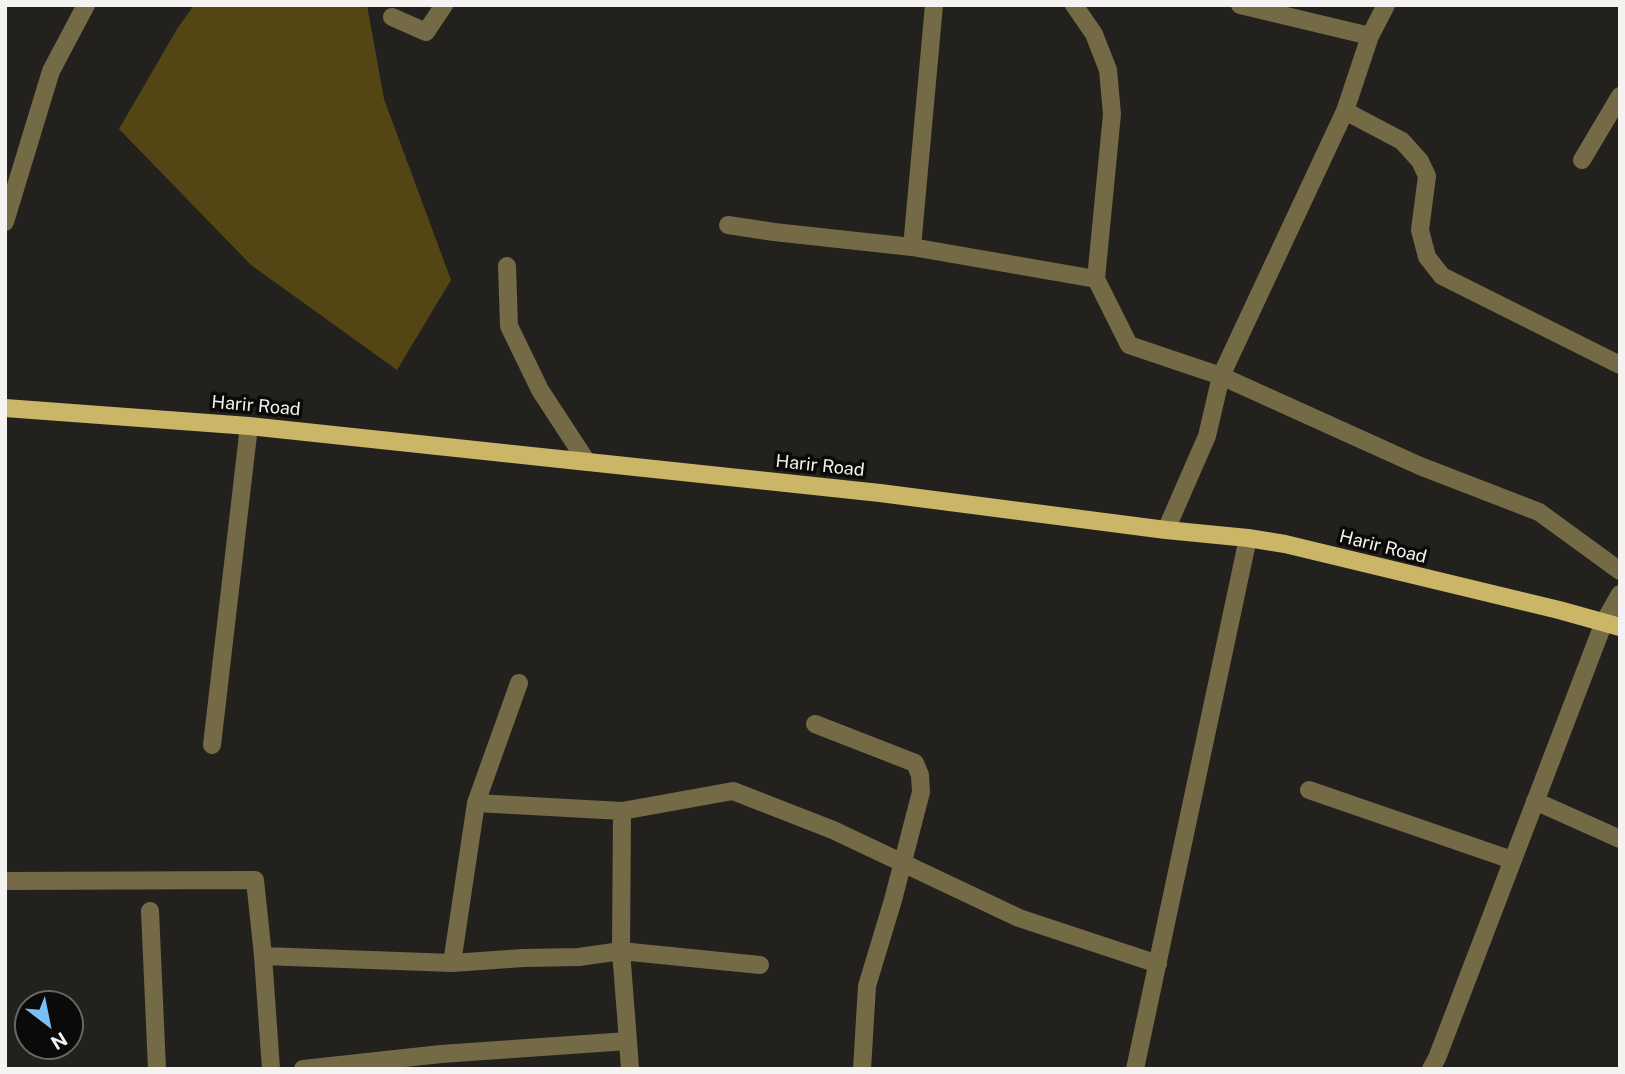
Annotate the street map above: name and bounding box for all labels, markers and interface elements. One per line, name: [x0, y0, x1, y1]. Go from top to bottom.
street label: Harir Road: [211, 391, 301, 421]
street label: Harir Road: [774, 451, 866, 481]
street label: Harir Road: [1337, 526, 1429, 568]
north arrow: [14, 990, 84, 1060]
text: N: [47, 1028, 71, 1054]

